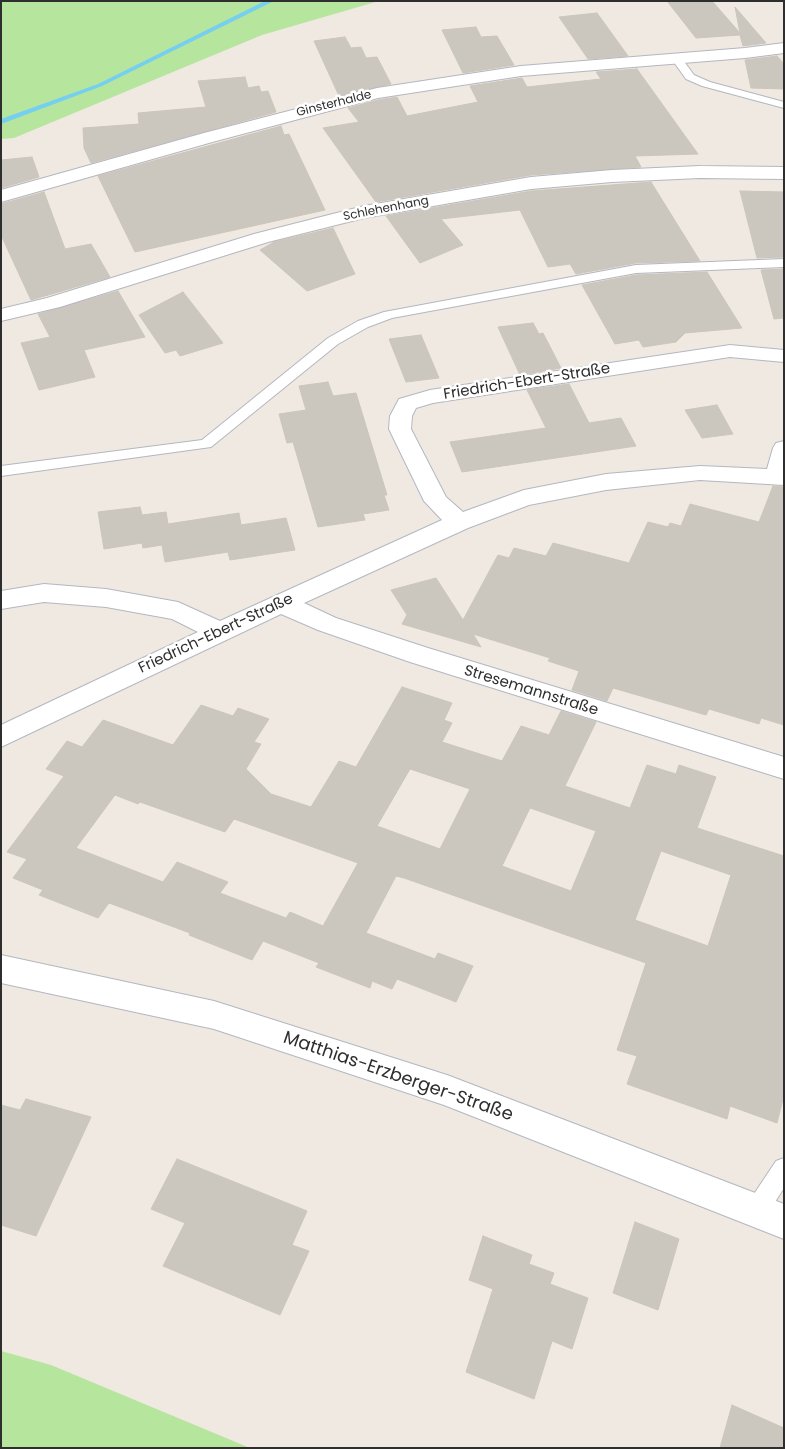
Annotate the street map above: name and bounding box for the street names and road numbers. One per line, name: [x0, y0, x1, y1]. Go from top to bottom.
street label: Ginsterhalde: [295, 88, 373, 120]
street label: Schlehenhang: [342, 194, 430, 224]
street label: Friedrich-Ebert-Straße: [442, 360, 612, 404]
street label: Friedrich-Ebert-Straße: [136, 590, 296, 678]
street label: Stresemannstraße: [462, 662, 600, 720]
street label: Matthias-Erzberger-Straße: [280, 1027, 516, 1127]

